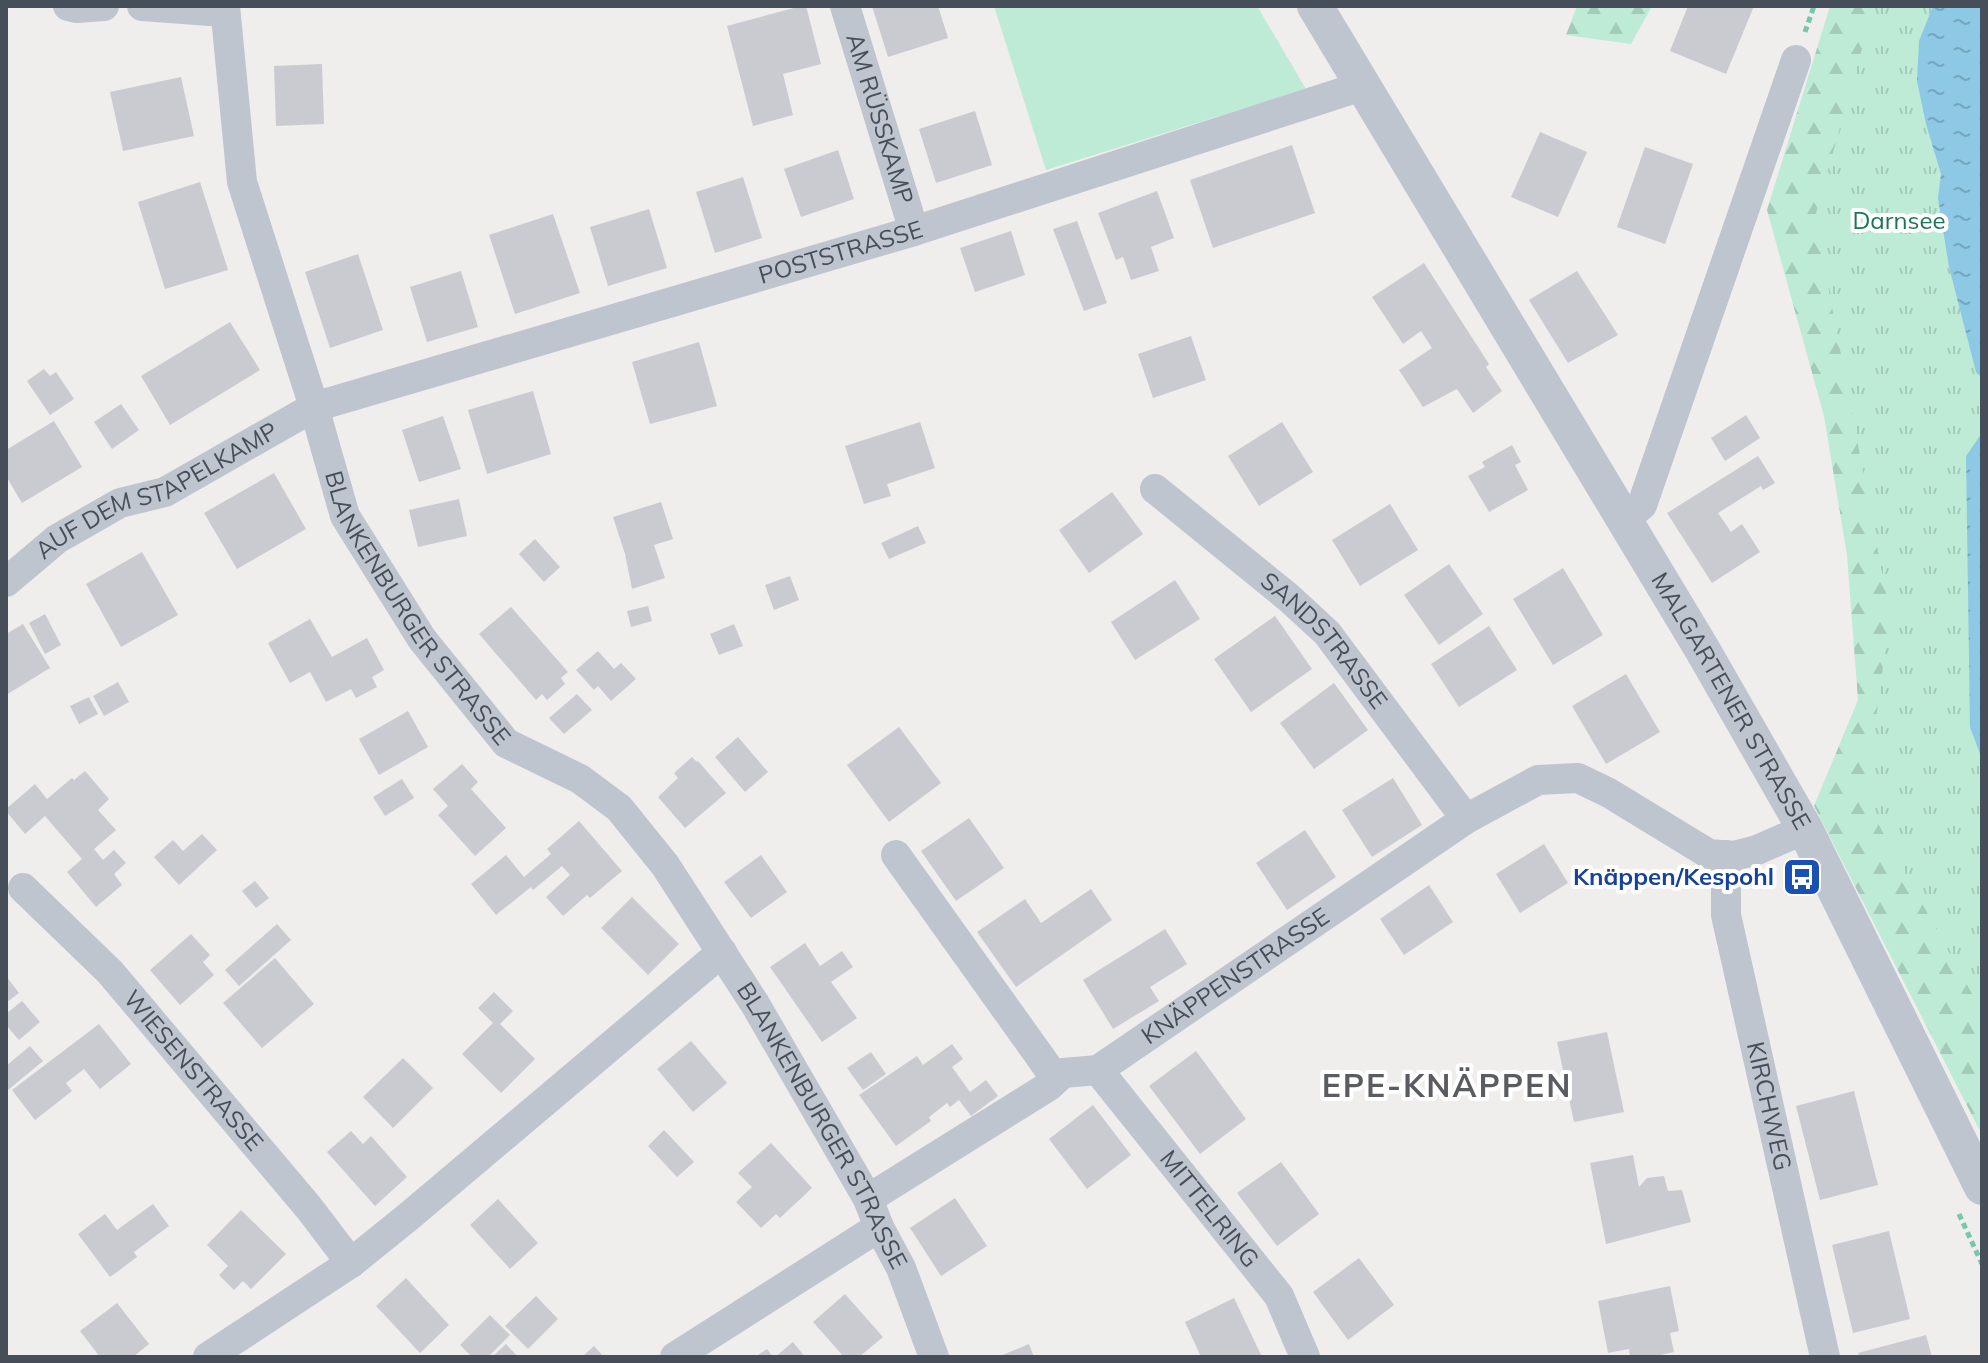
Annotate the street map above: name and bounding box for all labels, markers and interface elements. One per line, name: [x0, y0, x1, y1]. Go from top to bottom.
street label: AM RÜSSKAMP: [840, 30, 921, 208]
park label: Darnsee: [1852, 205, 1946, 235]
street label: POSTSTRASSE: [755, 213, 926, 290]
street label: AUF DEM STAPELKAMP: [29, 415, 283, 565]
street label: BLANKENBURGER STRASSE: [319, 467, 518, 751]
street label: SANDSTRASSE: [1255, 565, 1394, 715]
street label: MALGARTENER STRASSE: [1645, 567, 1818, 834]
bus stop icon: Knäppen/Kespohl: [1781, 856, 1823, 898]
place label: Knäppen/Kespohl: [1573, 861, 1774, 891]
street label: KNÄPPENSTRASSE: [1135, 901, 1335, 1050]
street label: BLANKENBURGER STRASSE: [731, 976, 915, 1274]
street label: WIESENSTRASSE: [118, 984, 270, 1156]
street label: KIRCHWEG: [1741, 1039, 1799, 1173]
district label: EPE-KNÄPPEN: [1322, 1065, 1572, 1105]
street label: MITTELRING: [1154, 1144, 1266, 1273]

